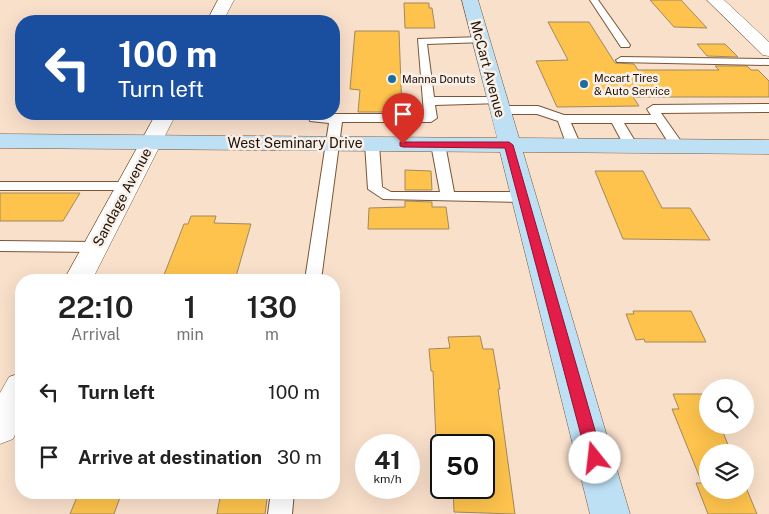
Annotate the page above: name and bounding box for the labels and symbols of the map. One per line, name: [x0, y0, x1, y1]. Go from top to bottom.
street label: McCart Avenue: [467, 19, 509, 119]
place label: Mccart Tires & Auto Service: [594, 72, 670, 97]
marker: Manna Donuts: [386, 73, 398, 85]
place label: Manna Donuts: [402, 73, 476, 85]
marker: Mccart Tires & Auto Service: [578, 78, 590, 90]
pin: [382, 93, 424, 144]
street label: West Seminary Drive: [227, 135, 363, 151]
street label: Sandage Avenue: [89, 145, 155, 249]
position arrow: [568, 431, 620, 483]
speed limit sign: 50: [430, 434, 495, 499]

